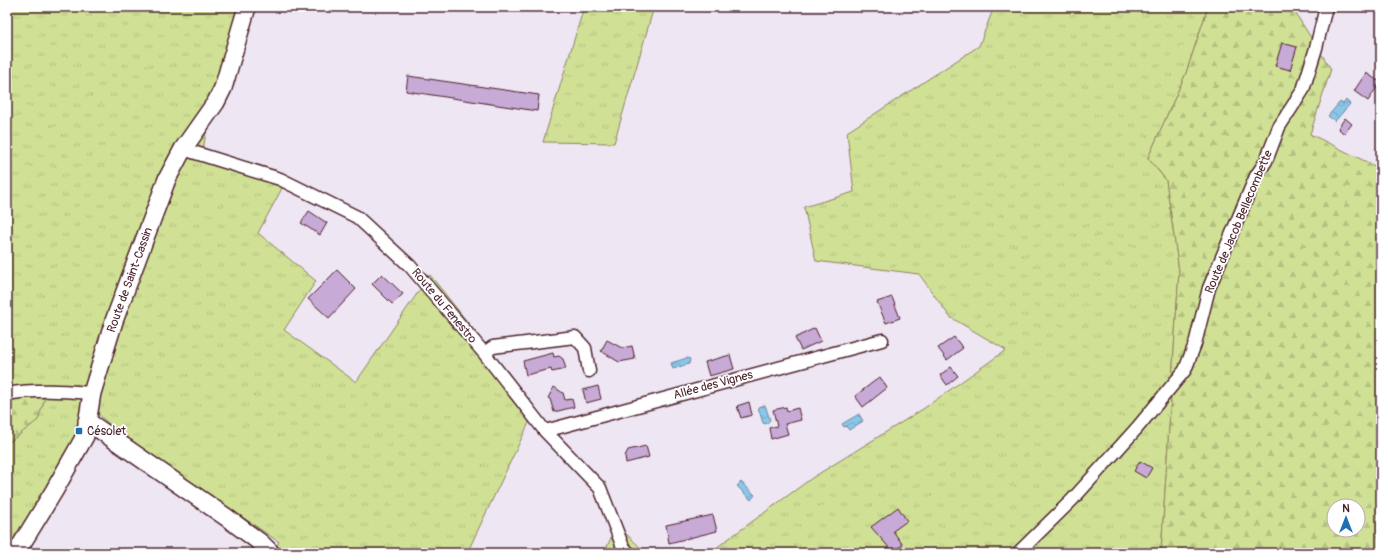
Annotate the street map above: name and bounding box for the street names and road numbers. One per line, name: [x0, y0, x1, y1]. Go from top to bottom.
street label: Route de Jacob Bellecombette: [1202, 148, 1276, 296]
street label: Route de Saint-Cassin: [104, 225, 156, 335]
street label: Route du Fenestro: [408, 265, 480, 347]
street label: Allée des Vignes: [672, 367, 755, 403]

